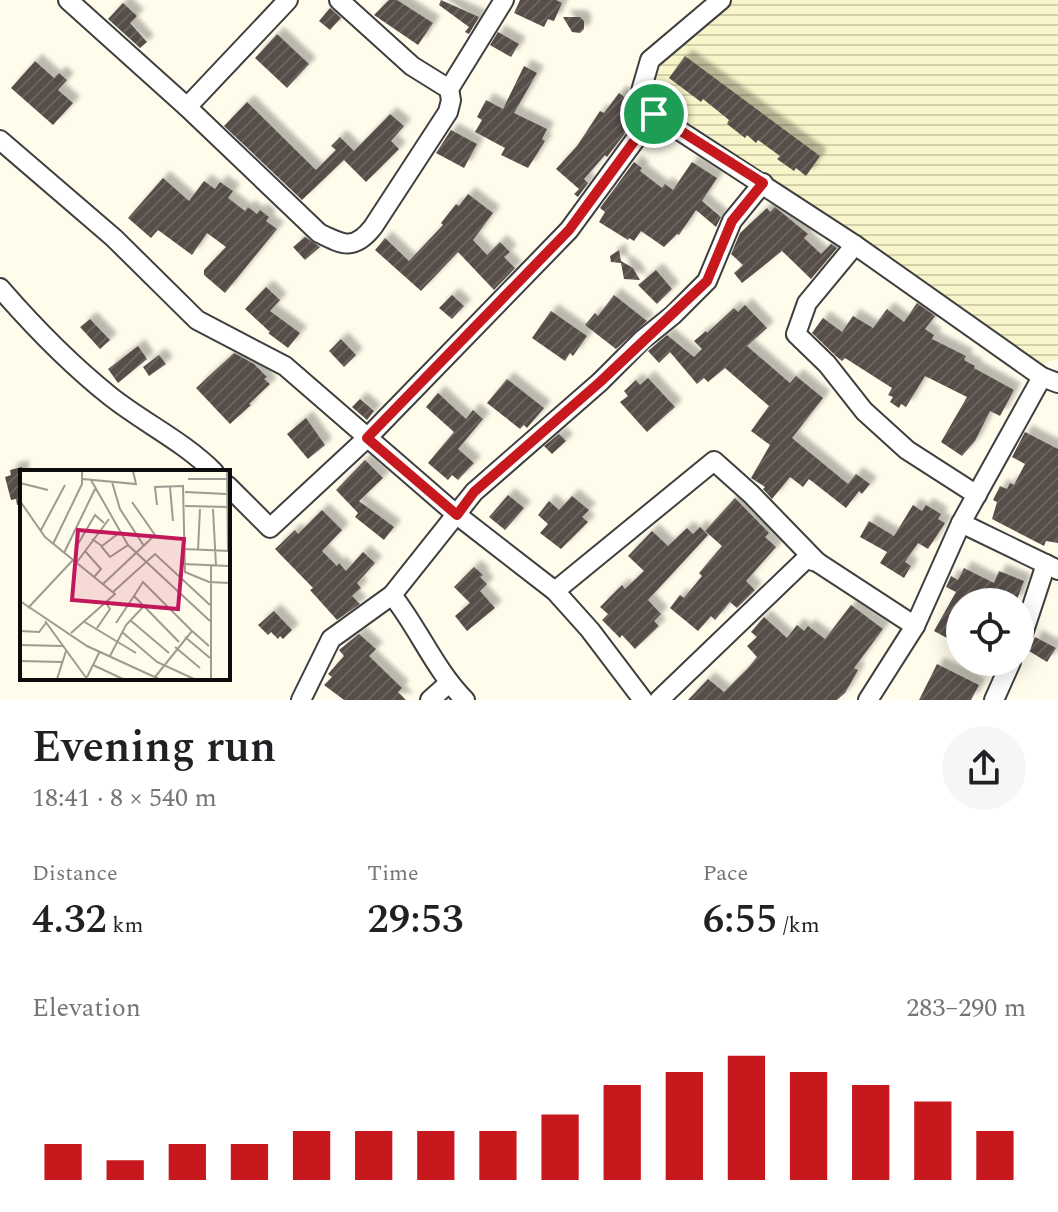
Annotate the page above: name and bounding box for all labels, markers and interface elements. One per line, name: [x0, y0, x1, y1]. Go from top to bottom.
pin: [620, 80, 688, 148]
icon: arrive: [632, 92, 676, 136]
inset map: [20, 470, 230, 680]
map controls: [946, 588, 1034, 676]
button: locate: [946, 588, 1034, 676]
text: Evening run: [32, 714, 276, 781]
button: share: [942, 726, 1026, 810]
text: 18:41 · 8 × 540 m: [32, 778, 217, 818]
text: Distance: [32, 857, 118, 890]
text: Time: [367, 857, 419, 890]
text: Pace: [703, 857, 748, 890]
text: 4.32: [32, 890, 107, 951]
text: 29:53: [367, 890, 464, 951]
text: 6:55: [703, 890, 777, 951]
text: km: [107, 909, 143, 942]
text: /km: [777, 909, 820, 942]
text: Elevation: [32, 988, 141, 1028]
text: 283–290 m: [906, 988, 1026, 1028]

